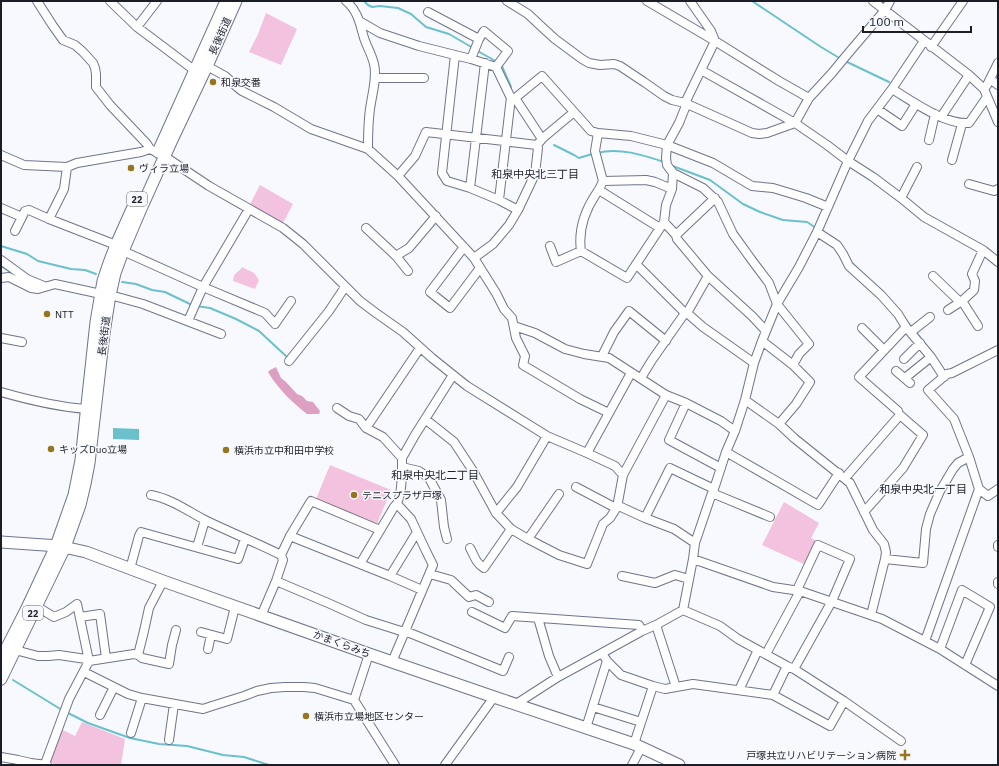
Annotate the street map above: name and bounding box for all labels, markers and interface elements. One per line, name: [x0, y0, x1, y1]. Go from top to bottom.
scale bar: [863, 8, 971, 34]
text: 100 m: [869, 14, 904, 29]
street label: 長後街道: [206, 15, 234, 57]
place label: 和泉交番: [221, 76, 261, 89]
marker: 和泉交番: [208, 77, 218, 87]
place label: ヴィラ立場: [139, 162, 189, 175]
marker: ヴィラ立場: [126, 163, 136, 173]
district label: 和泉中央北三丁目: [491, 167, 579, 181]
road number: 22: [127, 192, 147, 206]
place label: NTT: [55, 308, 74, 321]
marker: NTT: [42, 309, 52, 319]
street label: 長後街道: [95, 315, 113, 357]
place label: キッズDuo立場: [59, 443, 127, 456]
marker: キッズDuo立場: [46, 444, 56, 454]
place label: 横浜市立中和田中学校: [234, 444, 334, 457]
marker: 横浜市立中和田中学校: [221, 445, 231, 455]
district label: 和泉中央北二丁目: [391, 468, 479, 482]
district label: 和泉中央北一丁目: [879, 482, 967, 496]
place label: テニスプラザ戸塚: [362, 489, 442, 502]
marker: テニスプラザ戸塚: [349, 490, 359, 500]
road number: 22: [23, 606, 43, 620]
street label: かまくらみち: [312, 628, 372, 660]
place label: 横浜市立場地区センター: [314, 710, 424, 723]
marker: 横浜市立場地区センター: [301, 711, 311, 721]
place label: 戸塚共立リハビリテーション病院: [746, 749, 896, 762]
marker: 戸塚共立リハビリテーション病院: [899, 749, 911, 761]

